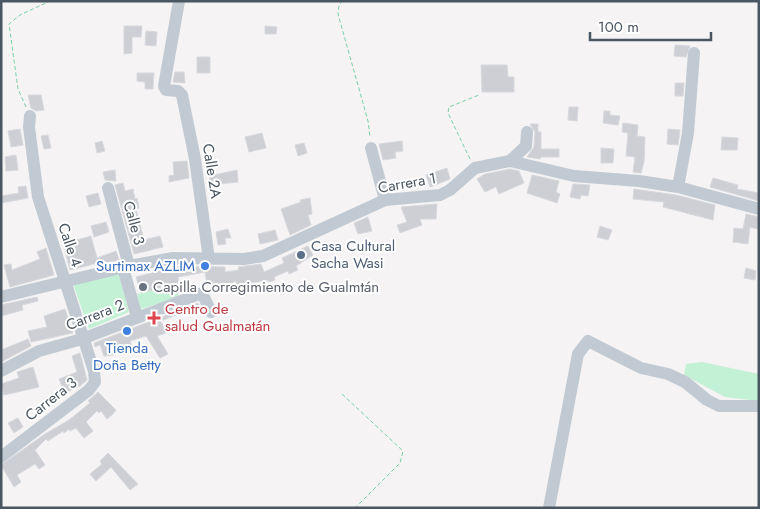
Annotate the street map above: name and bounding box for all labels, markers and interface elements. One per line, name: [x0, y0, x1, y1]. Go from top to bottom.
scale bar: [590, 10, 711, 42]
text: 100 m: [598, 16, 639, 38]
street label: Calle 2A: [197, 142, 227, 200]
street label: Carrera 1: [376, 167, 438, 199]
street label: Calle 3: [118, 199, 150, 247]
street label: Calle 4: [52, 220, 88, 270]
place label: Casa Cultural Sacha Wasi: [311, 235, 395, 274]
marker: Casa Cultural Sacha Wasi: [295, 249, 307, 261]
place label: Surtimax AZLIM: [96, 255, 195, 277]
marker: Surtimax AZLIM: [199, 260, 211, 272]
place label: Capilla Corregimiento de Gualmtán: [153, 276, 379, 298]
marker: Capilla Corregimiento de Gualmtán: [137, 281, 149, 293]
street label: Carrera 2: [63, 294, 127, 336]
place label: Centro de salud Gualmatán: [165, 298, 270, 337]
marker: Centro de salud Gualmatán: [147, 311, 161, 325]
marker: Tienda Doña Betty: [121, 325, 133, 337]
place label: Tienda Doña Betty: [93, 337, 161, 376]
street label: Carrera 3: [20, 372, 82, 426]

